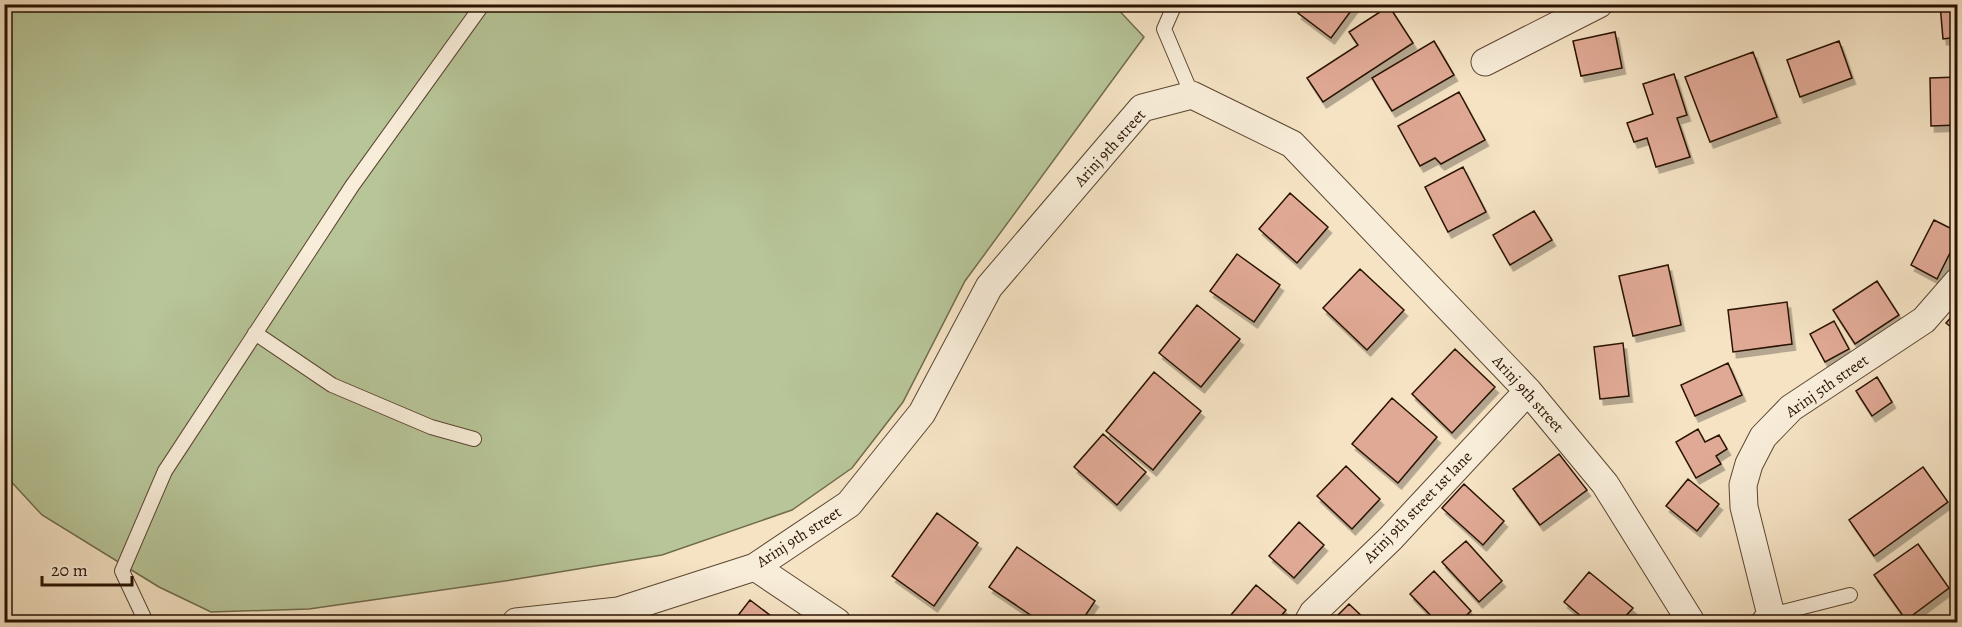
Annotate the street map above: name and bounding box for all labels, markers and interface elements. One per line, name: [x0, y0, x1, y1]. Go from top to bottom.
street label: Arinj 9th street: [1069, 105, 1151, 192]
street label: Arinj 5th street: [1780, 349, 1873, 423]
street label: Arinj 9th street: [1487, 350, 1569, 437]
street label: Arinj 9th street 1st lane: [1358, 446, 1477, 569]
street label: Arinj 9th street: [751, 501, 846, 573]
scale bar: [42, 549, 132, 587]
text: 20 m: [51, 558, 88, 582]

